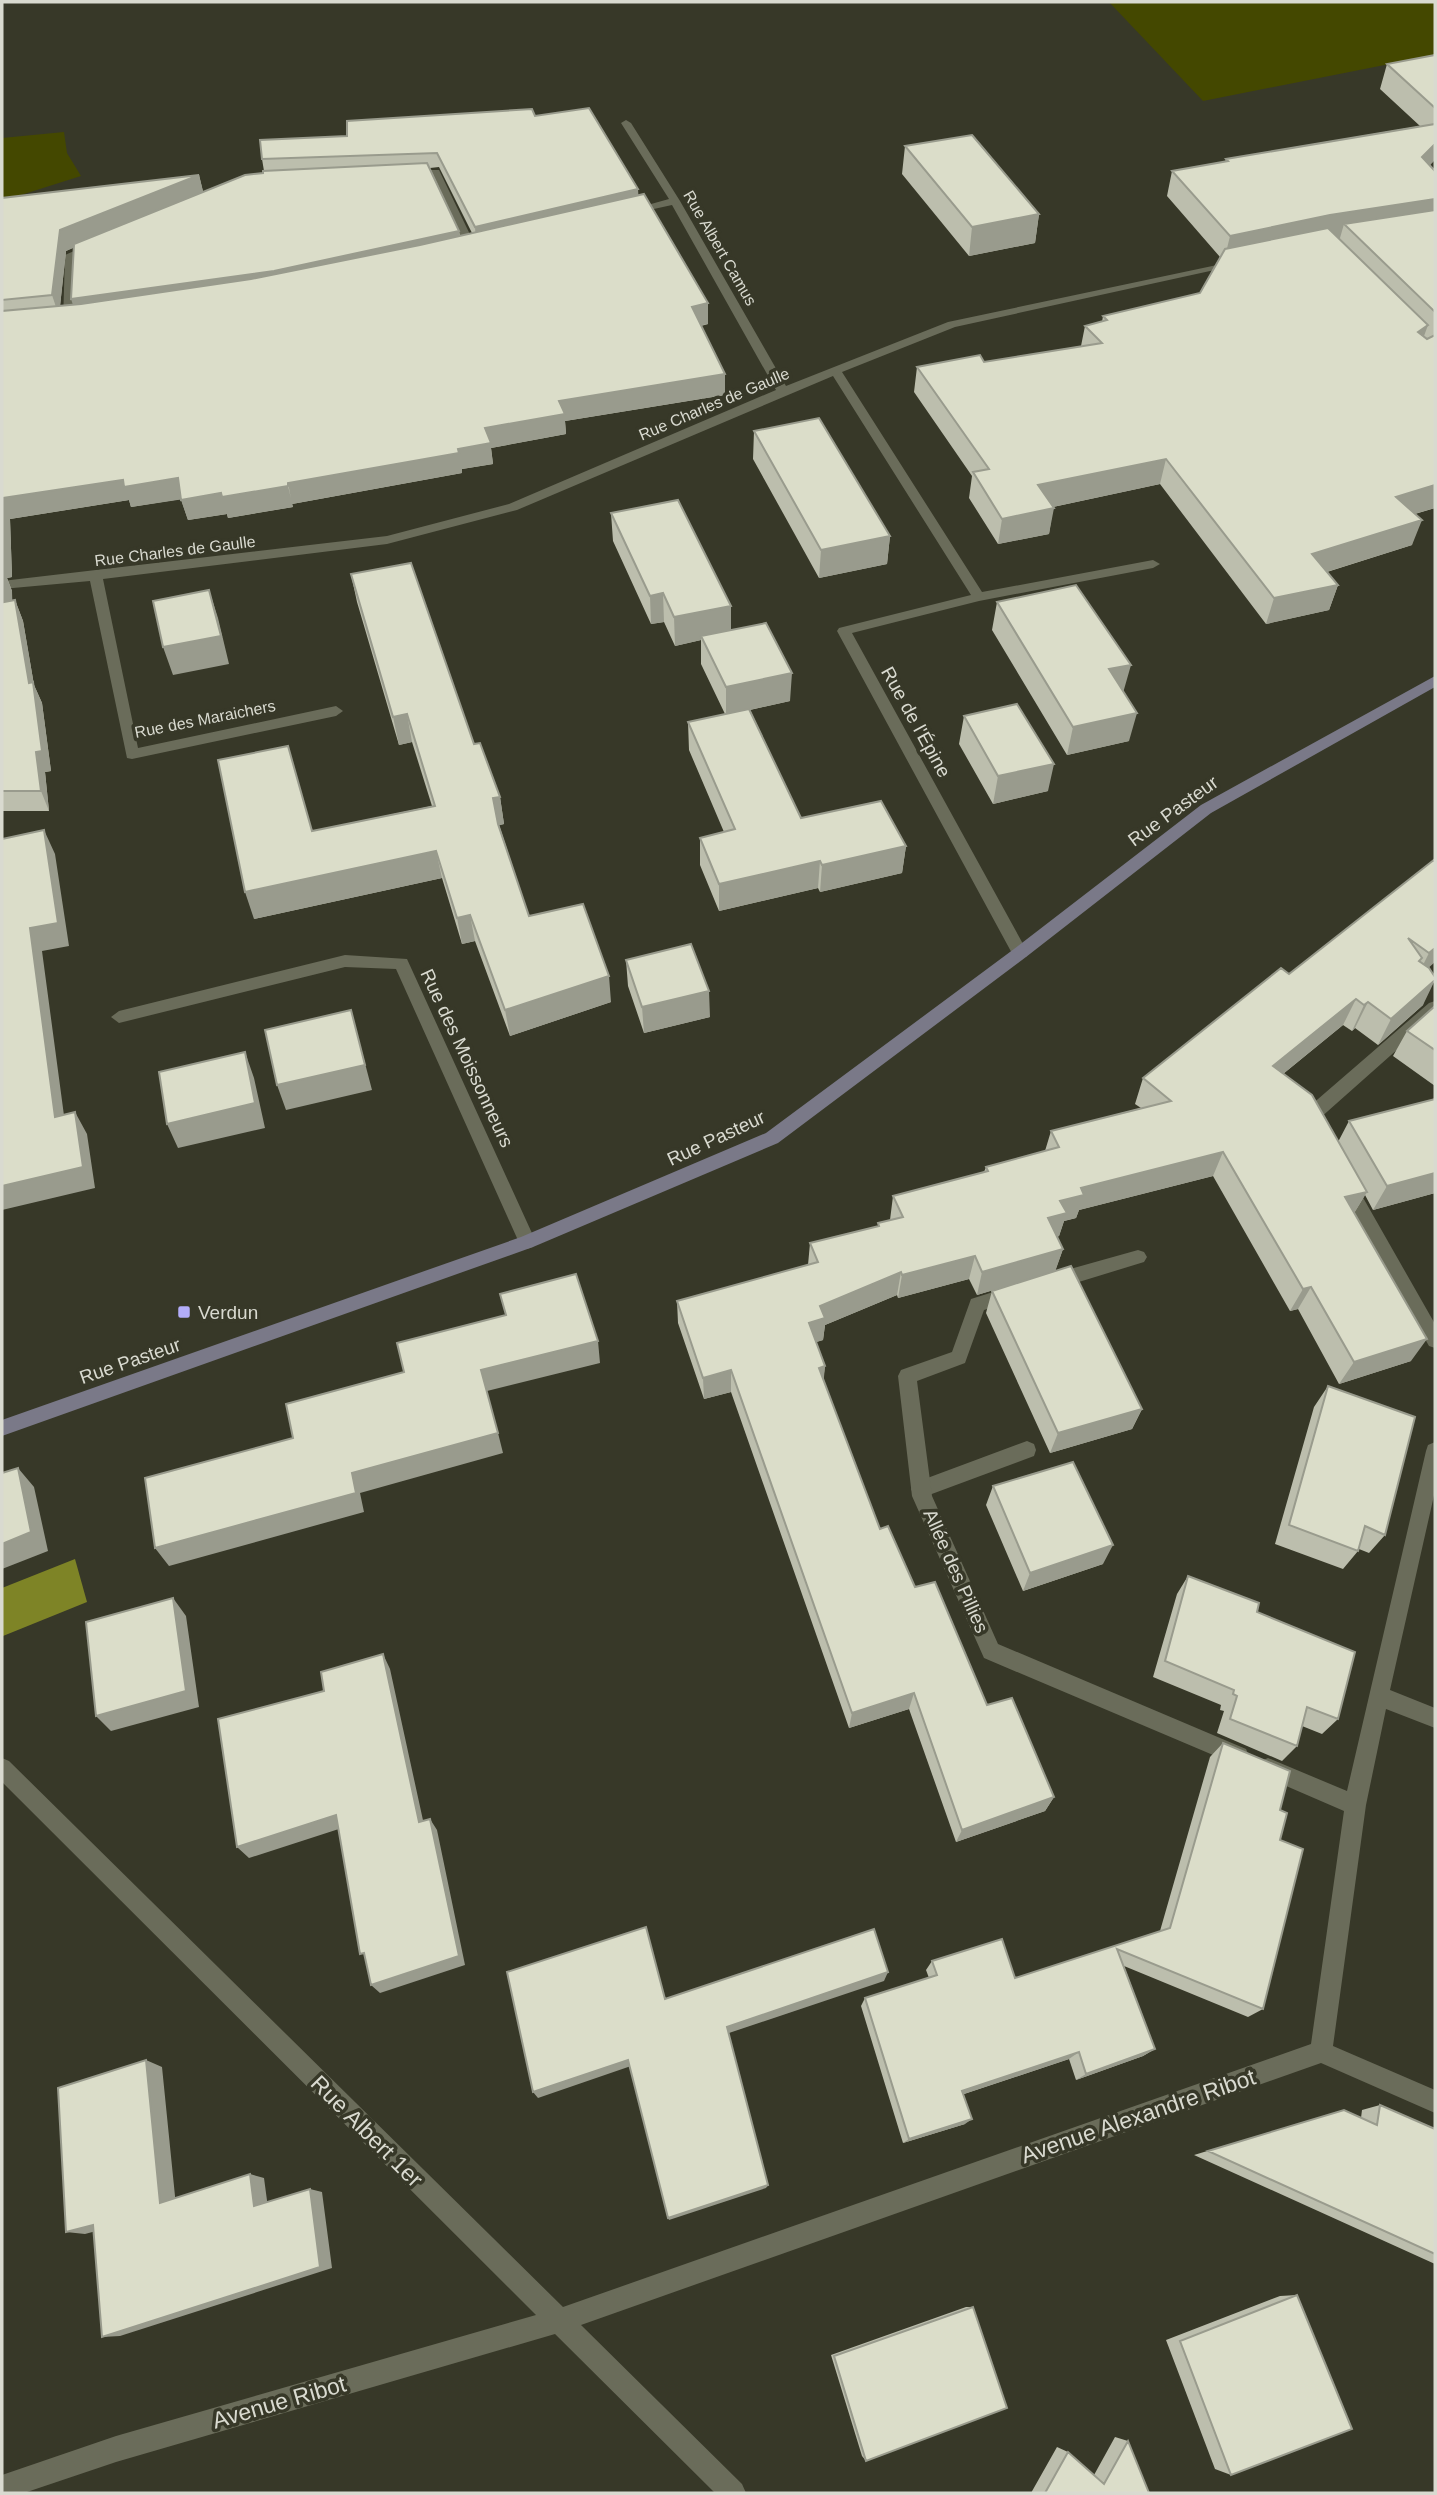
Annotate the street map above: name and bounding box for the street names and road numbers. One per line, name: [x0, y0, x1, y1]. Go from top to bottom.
street label: Rue Albert Camus: [680, 188, 760, 308]
street label: Rue Charles de Gaulle: [636, 365, 792, 443]
street label: Rue Charles de Gaulle: [94, 533, 256, 569]
street label: Rue de l'Épine: [877, 663, 955, 781]
street label: Rue des Maraichers: [133, 697, 277, 741]
street label: Rue Pasteur: [1124, 771, 1222, 851]
street label: Rue des Moissonneurs: [416, 966, 518, 1150]
street label: Rue Pasteur: [664, 1106, 769, 1170]
street label: Rue Pasteur: [77, 1334, 184, 1388]
street label: Allée des Pillies: [919, 1506, 993, 1636]
street label: Avenue Alexandre Ribot: [1017, 2063, 1259, 2168]
street label: Rue Albert 1er: [306, 2070, 428, 2192]
street label: Avenue Ribot: [209, 2370, 349, 2433]

